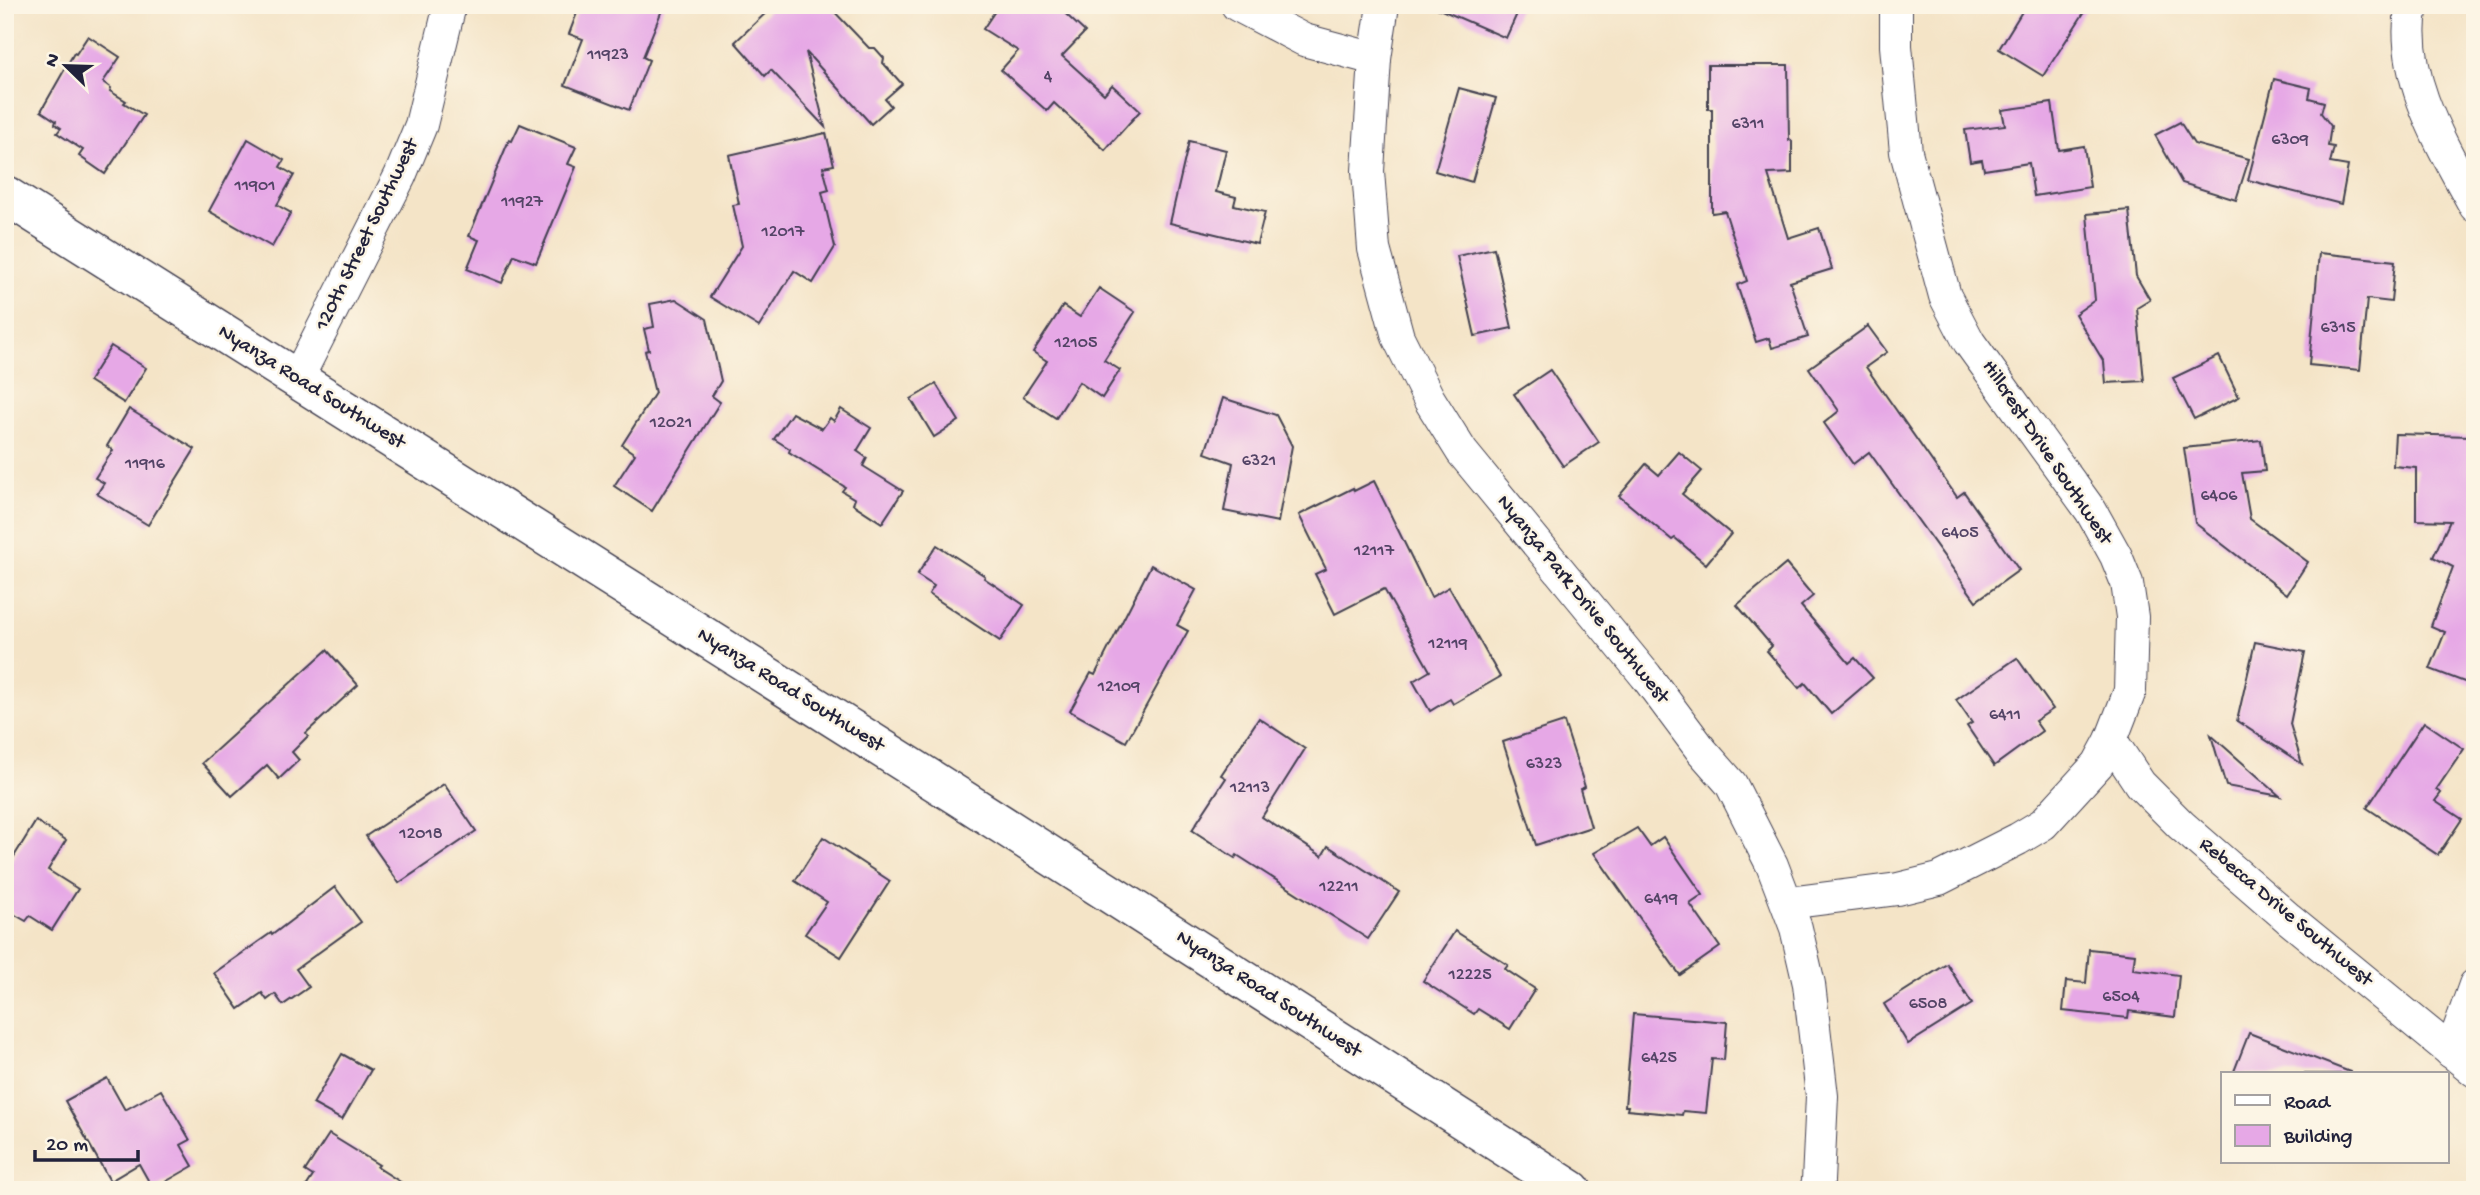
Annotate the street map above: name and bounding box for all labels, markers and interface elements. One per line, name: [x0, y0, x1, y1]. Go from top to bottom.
north arrow: [32, 32, 102, 102]
house number: 11923: [586, 45, 629, 66]
text: N: [41, 51, 67, 71]
house number: 4: [1044, 67, 1053, 88]
house number: 6311: [1731, 114, 1765, 135]
house number: 6309: [2271, 130, 2309, 151]
street label: 120th Street Southwest: [310, 133, 426, 336]
house number: 11901: [233, 176, 276, 197]
house number: 11927: [500, 192, 544, 213]
house number: 12017: [761, 222, 805, 243]
house number: 6315: [2320, 318, 2356, 339]
street label: Nyanza Road Southwest: [213, 320, 411, 457]
house number: 12105: [1053, 333, 1098, 354]
street label: Hillcrest Drive Southwest: [1975, 356, 2118, 552]
house number: 12021: [649, 413, 692, 434]
house number: 6321: [1242, 451, 1276, 472]
house number: 11916: [124, 454, 166, 475]
house number: 6406: [2201, 486, 2238, 507]
street label: Nyanza Park Drive Southwest: [1490, 491, 1675, 711]
house number: 6405: [1941, 523, 1979, 544]
house number: 12117: [1353, 541, 1395, 562]
street label: Nyanza Road Southwest: [692, 623, 890, 760]
house number: 12119: [1427, 634, 1468, 655]
house number: 12109: [1097, 677, 1140, 698]
house number: 6411: [1989, 705, 2021, 726]
house number: 6323: [1526, 754, 1562, 775]
house number: 12113: [1229, 778, 1270, 799]
house number: 12018: [398, 824, 443, 845]
street label: Rebecca Drive Southwest: [2193, 833, 2379, 995]
house number: 12211: [1318, 877, 1359, 898]
house number: 6419: [1644, 889, 1678, 910]
street label: Nyanza Road Southwest: [1171, 926, 1367, 1066]
house number: 12225: [1447, 965, 1492, 986]
house number: 6504: [2102, 987, 2140, 1008]
house number: 6508: [1909, 994, 1947, 1015]
house number: 6425: [1641, 1048, 1677, 1069]
legend: [2221, 1072, 2448, 1164]
text: Road: [2284, 1092, 2332, 1117]
scale bar: [35, 1118, 138, 1162]
text: Building: [2283, 1126, 2353, 1151]
text: 20 m: [46, 1134, 88, 1159]

